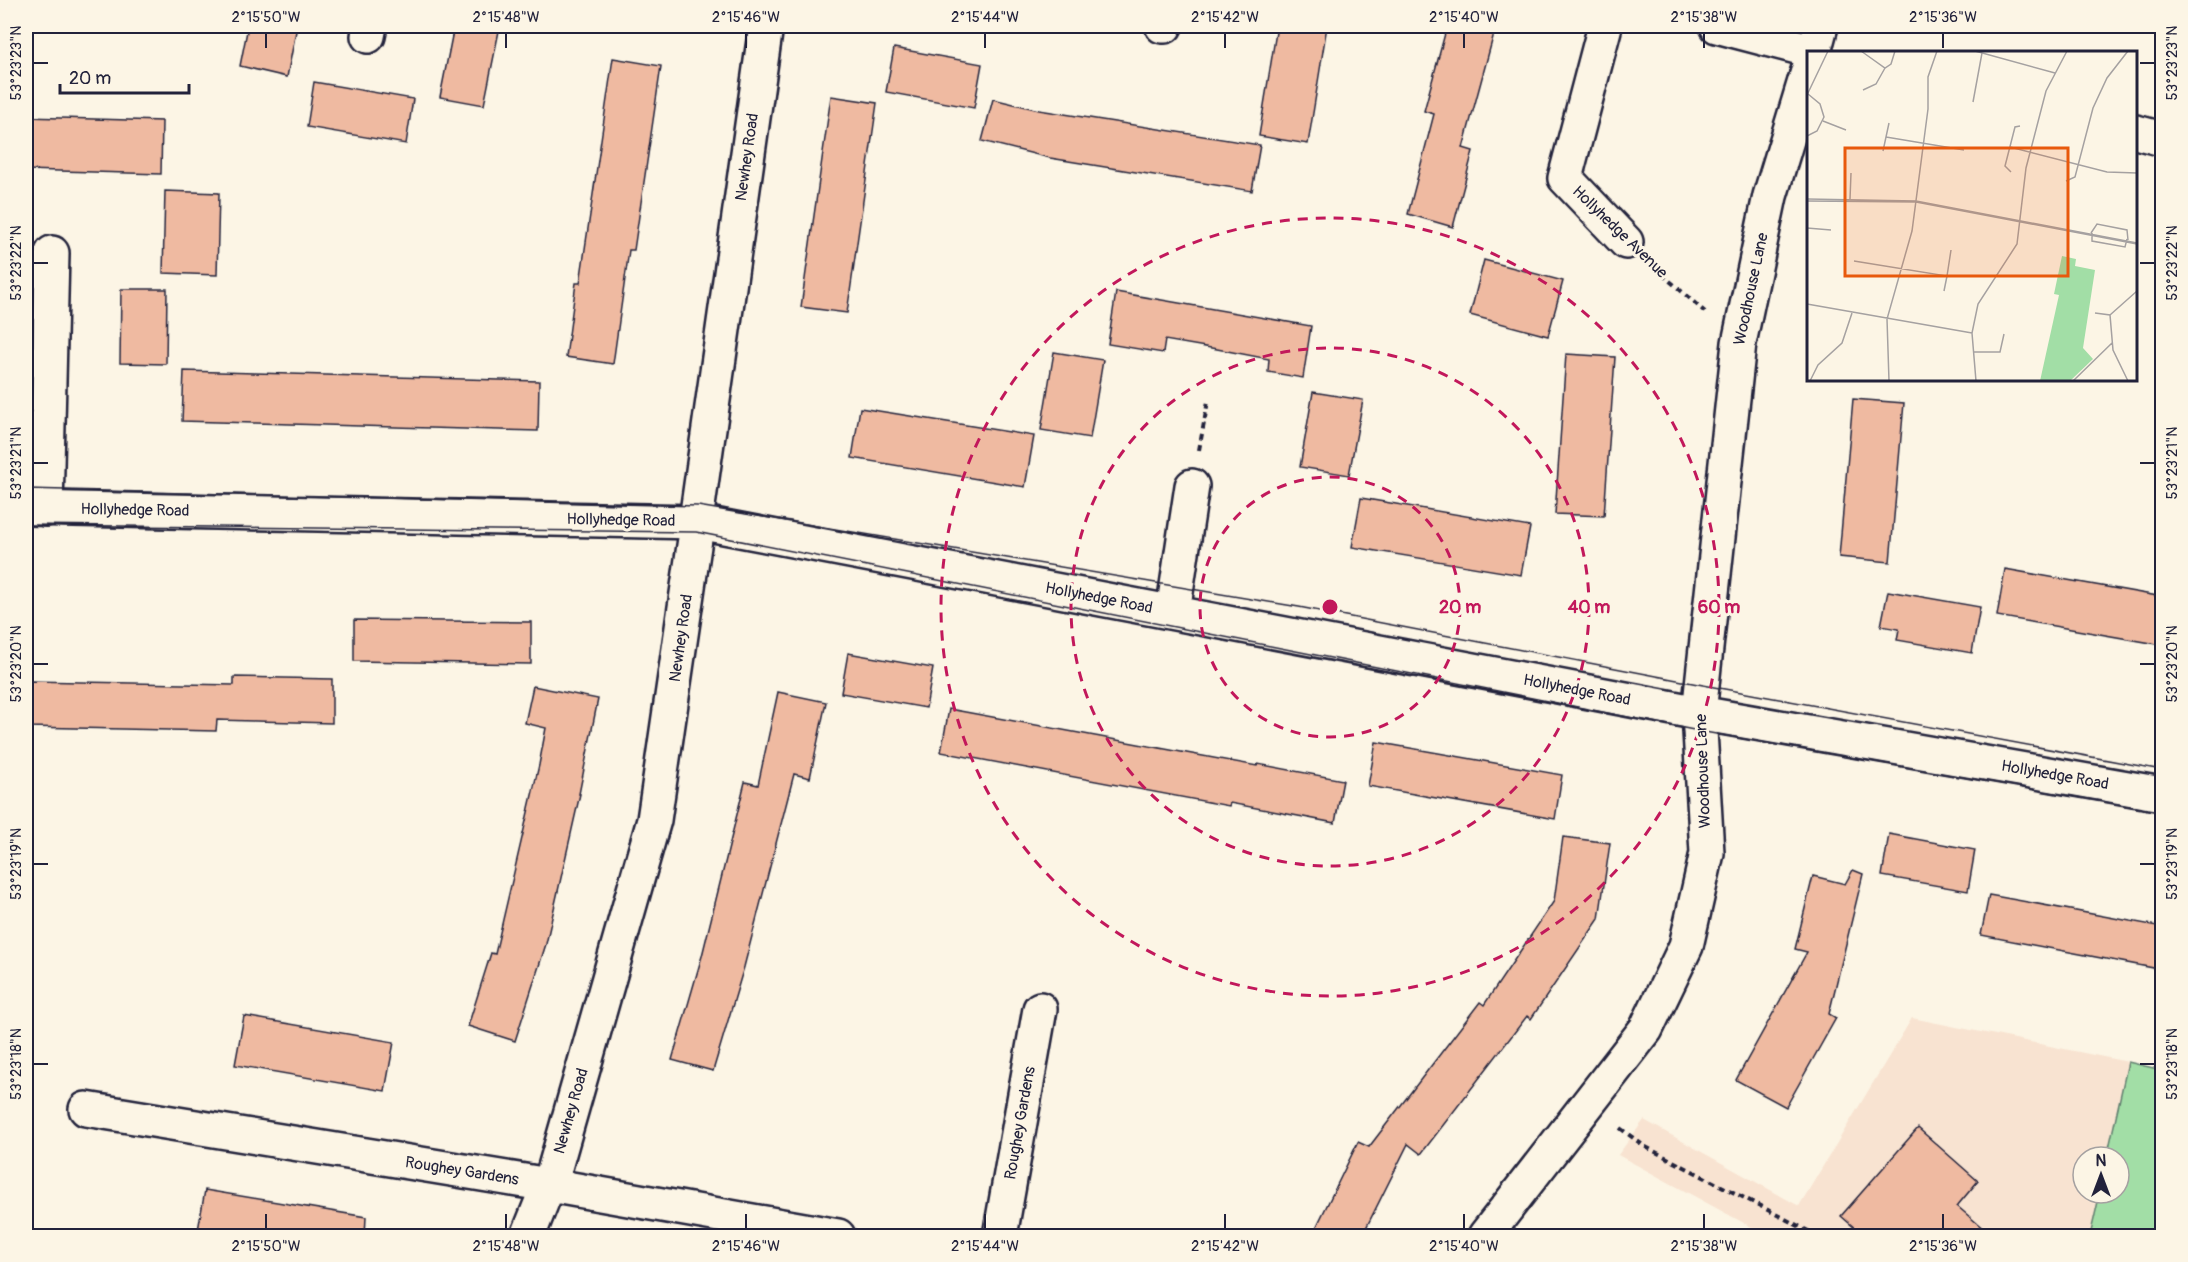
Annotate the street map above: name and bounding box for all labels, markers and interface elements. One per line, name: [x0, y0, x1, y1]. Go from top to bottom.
text: 2°15'50"W: [231, 8, 301, 27]
text: 2°15'48"W: [472, 8, 540, 27]
text: 2°15'46"W: [712, 8, 780, 27]
text: 2°15'44"W: [951, 8, 1019, 27]
text: 2°15'42"W: [1191, 8, 1259, 27]
text: 2°15'40"W: [1429, 8, 1499, 27]
text: 2°15'38"W: [1671, 8, 1738, 27]
text: 2°15'36"W: [1909, 8, 1977, 27]
text: 53°23'23"N: [7, 26, 26, 100]
text: 53°23'23"N: [2163, 26, 2182, 100]
inset map: [1807, 51, 2137, 381]
scale bar: [60, 57, 189, 95]
text: 20 m: [69, 67, 111, 90]
street label: Newhey Road: [731, 112, 763, 202]
street label: Hollyhedge Avenue: [1568, 181, 1672, 283]
text: 53°23'22"N: [7, 225, 26, 301]
text: 53°23'22"N: [2163, 225, 2182, 301]
street label: Woodhouse Lane: [1729, 231, 1773, 347]
text: 53°23'21"N: [7, 427, 26, 499]
text: 53°23'21"N: [2163, 427, 2182, 499]
street label: Hollyhedge Road: [80, 499, 190, 521]
street label: Hollyhedge Road: [566, 509, 676, 531]
street label: Hollyhedge Road: [1044, 578, 1154, 618]
street label: Newhey Road: [665, 593, 697, 683]
text: 20 m: [1439, 596, 1481, 619]
text: 40 m: [1568, 596, 1610, 619]
text: 60 m: [1698, 596, 1740, 619]
centre of rings: [1320, 597, 1340, 617]
text: 53°23'20"N: [7, 625, 26, 703]
text: 53°23'20"N: [2163, 625, 2182, 703]
street label: Hollyhedge Road: [1522, 670, 1632, 710]
street label: Woodhouse Lane: [1691, 713, 1715, 828]
street label: Hollyhedge Road: [2000, 756, 2110, 794]
text: 53°23'19"N: [7, 828, 26, 900]
text: 53°23'19"N: [2163, 828, 2182, 900]
text: 53°23'18"N: [7, 1028, 26, 1100]
text: 53°23'18"N: [2163, 1028, 2182, 1100]
street label: Roughey Gardens: [1000, 1065, 1040, 1181]
street label: Newhey Road: [549, 1066, 593, 1156]
north arrow: [2071, 1145, 2131, 1205]
text: N: [2096, 1151, 2107, 1171]
street label: Roughey Gardens: [404, 1152, 520, 1190]
text: 2°15'50"W: [231, 1237, 301, 1256]
text: 2°15'48"W: [472, 1237, 540, 1256]
text: 2°15'46"W: [712, 1237, 780, 1256]
text: 2°15'44"W: [951, 1237, 1019, 1256]
text: 2°15'42"W: [1191, 1237, 1259, 1256]
text: 2°15'40"W: [1429, 1237, 1499, 1256]
text: 2°15'38"W: [1671, 1237, 1738, 1256]
text: 2°15'36"W: [1909, 1237, 1977, 1256]

